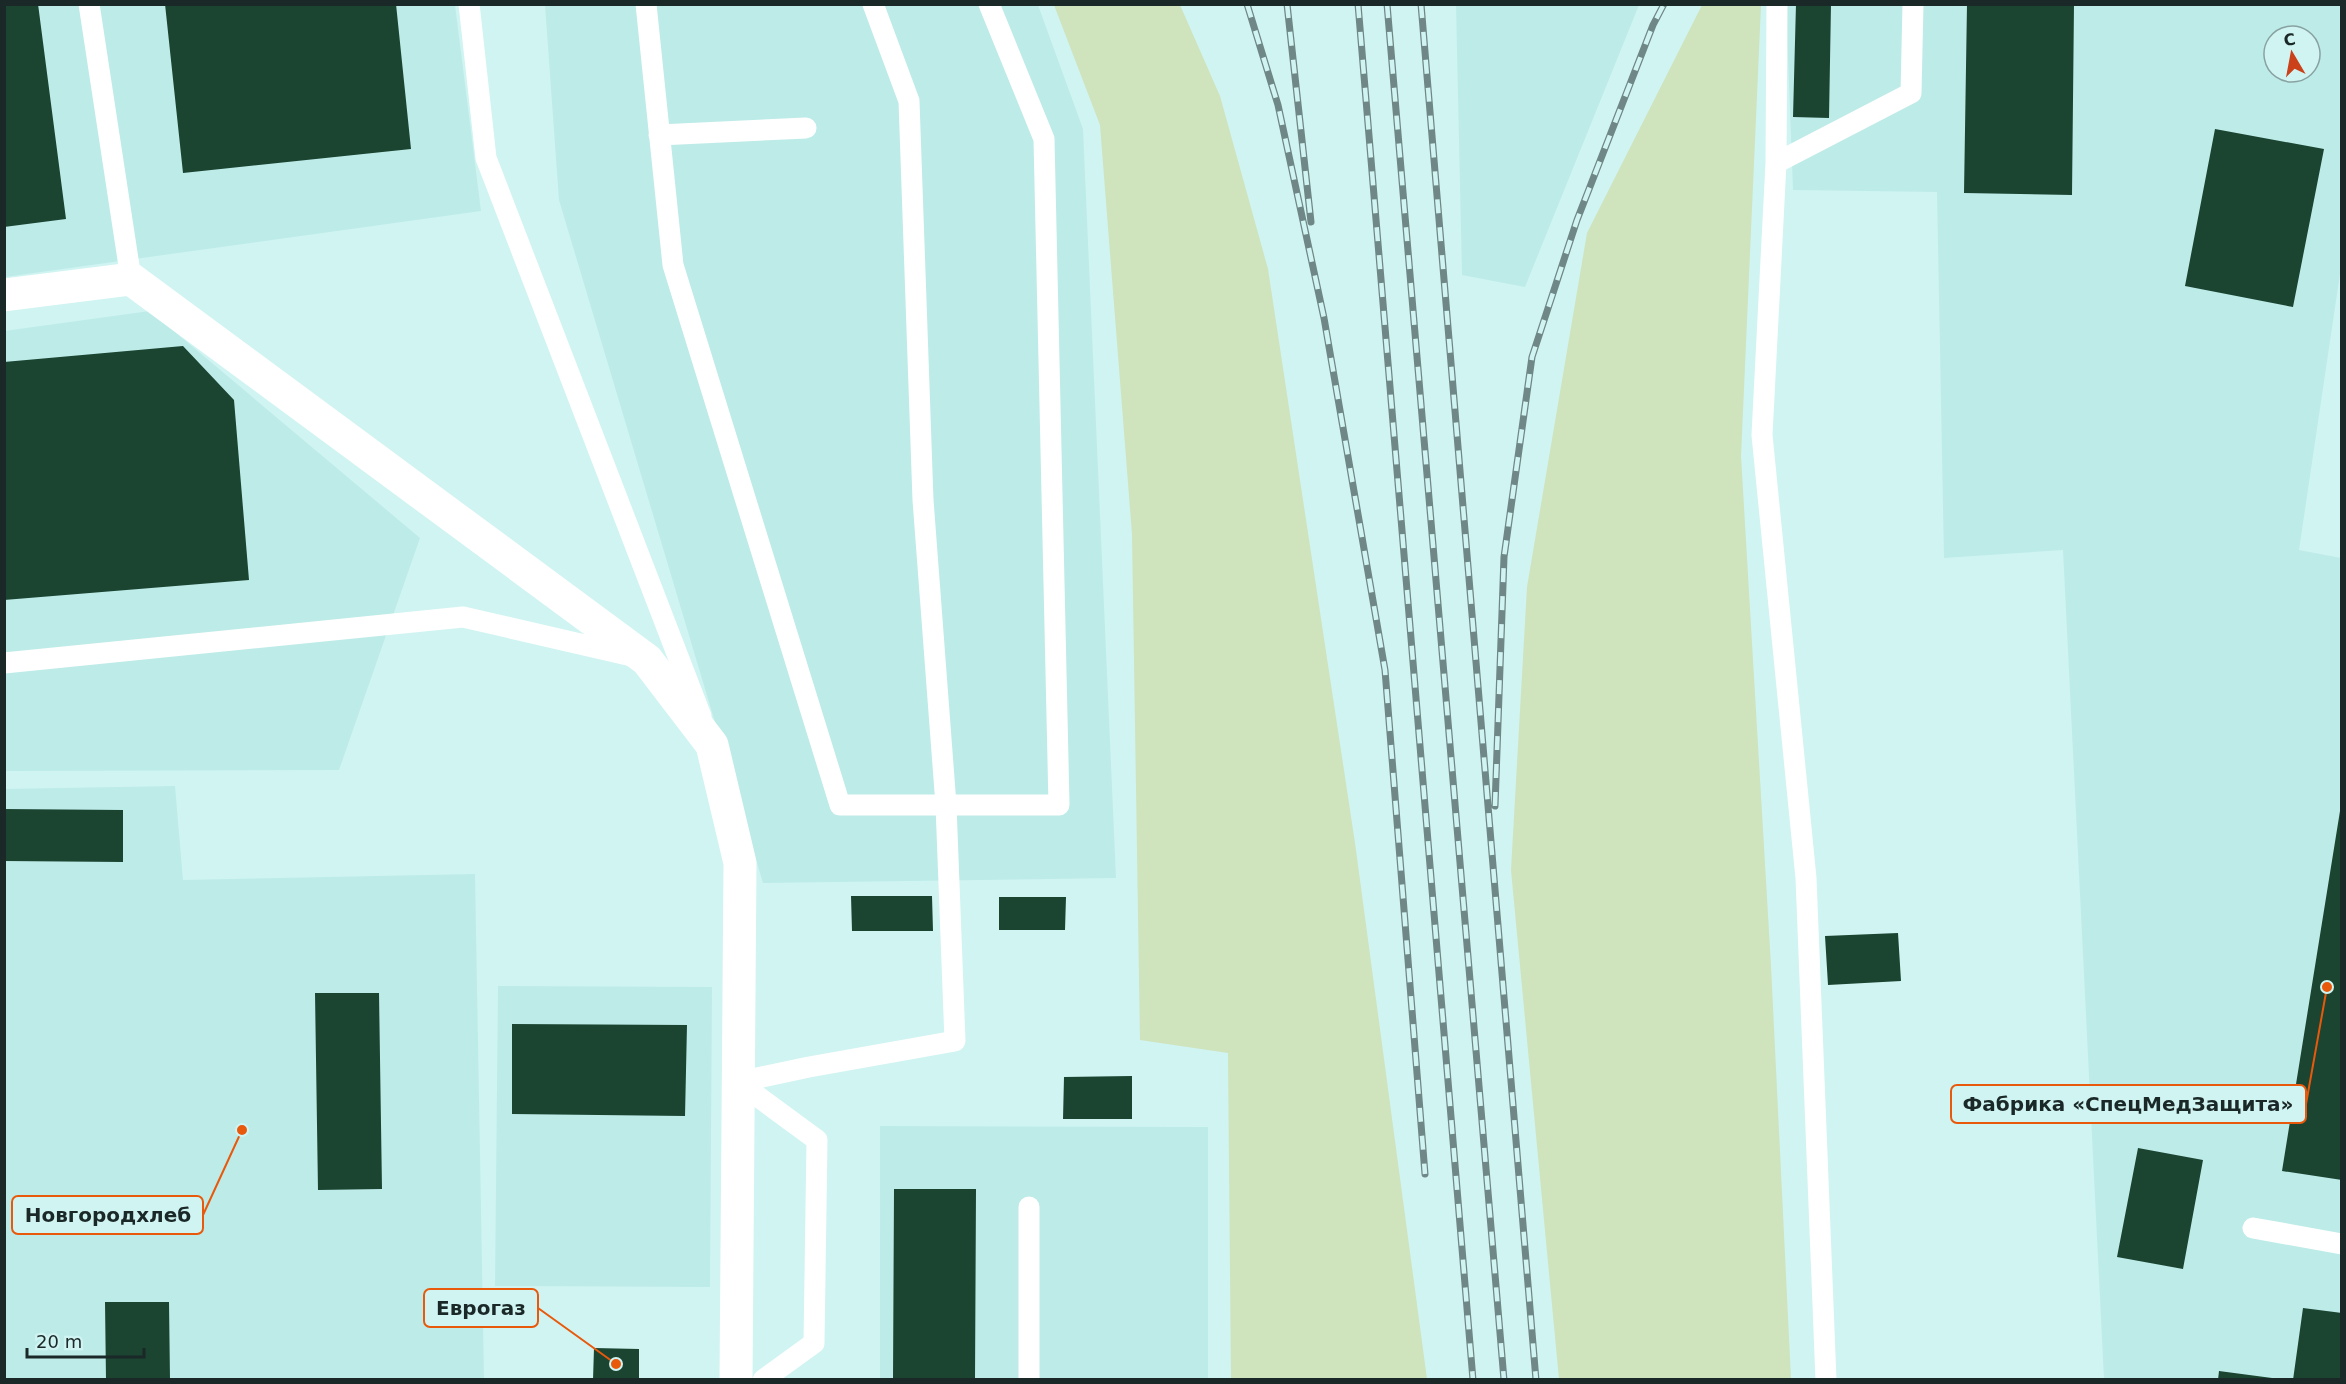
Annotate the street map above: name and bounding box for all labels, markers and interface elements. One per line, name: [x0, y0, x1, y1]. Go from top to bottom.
north arrow: [2262, 24, 2322, 84]
text: С: [2282, 29, 2297, 50]
callout: Фабрика «СпецМедЗащита»: [1951, 1085, 2306, 1123]
text: Фабрика «СпецМедЗащита»: [1963, 1092, 2293, 1116]
callout: Новгородхлеб: [12, 1196, 203, 1234]
text: Новгородхлеб: [25, 1203, 191, 1227]
callout: Еврогаз: [424, 1289, 538, 1327]
text: Еврогаз: [436, 1296, 526, 1320]
scale bar: [27, 1321, 144, 1359]
text: 20 m: [36, 1331, 82, 1352]

